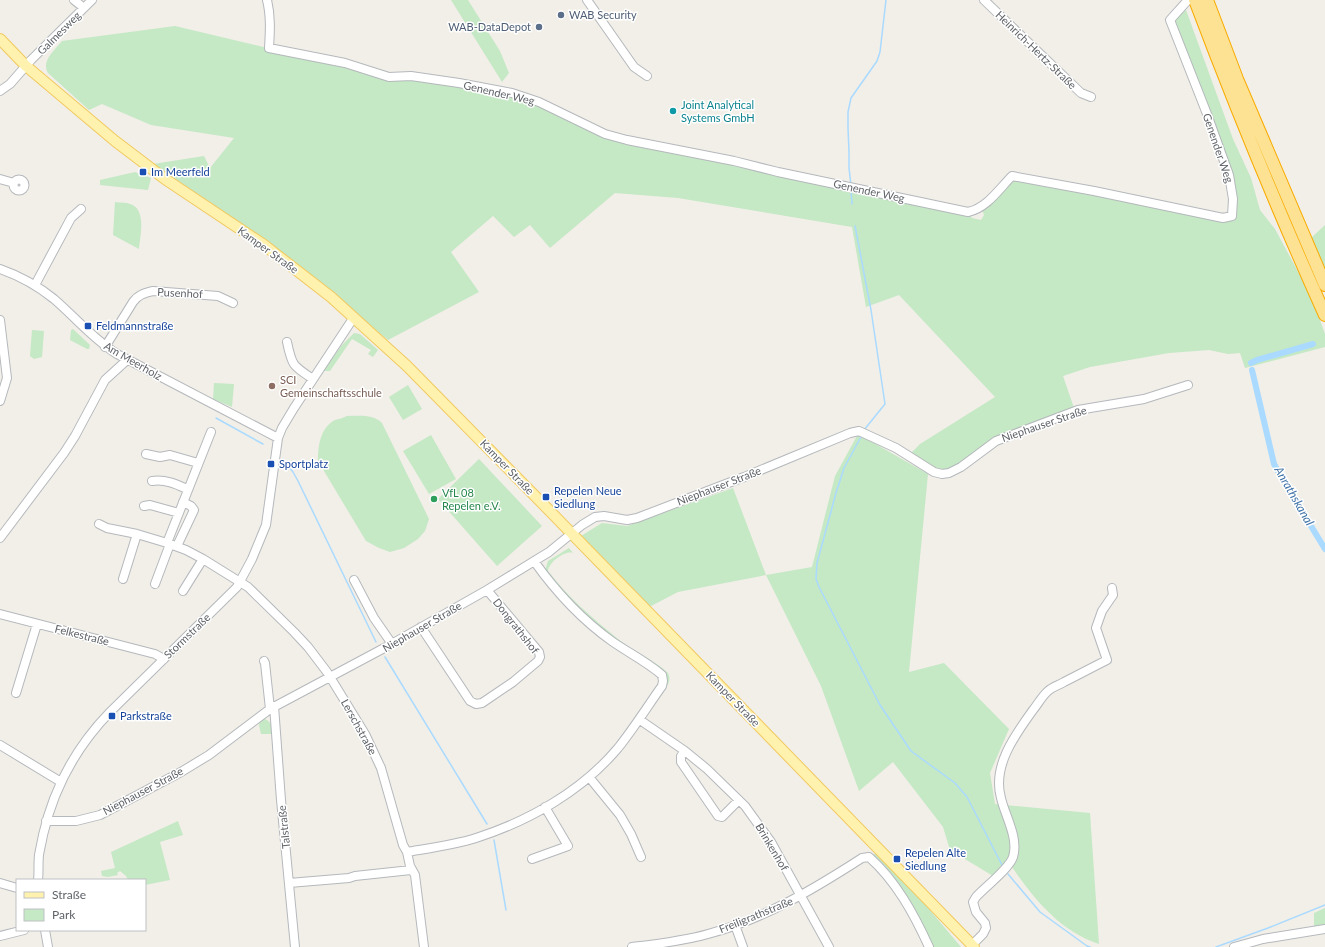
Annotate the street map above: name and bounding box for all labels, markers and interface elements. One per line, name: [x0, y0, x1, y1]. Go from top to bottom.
street label: Galmesweg: [34, 8, 83, 57]
place label: WAB Security: [569, 8, 637, 21]
street label: Heinrich-Hertz-Straße: [993, 8, 1080, 92]
marker: WAB Security: [556, 10, 566, 20]
place label: WAB-DataDepot: [448, 20, 531, 33]
marker: WAB-DataDepot: [534, 22, 544, 32]
street label: Genender Weg: [462, 78, 536, 107]
place label: Joint Analytical Systems GmbH: [681, 98, 755, 124]
marker: Joint Analytical Systems GmbH: [668, 106, 678, 116]
street label: Genender Weg: [1201, 111, 1237, 185]
place label: Im Meerfeld: [151, 165, 210, 178]
marker: Im Meerfeld: [138, 167, 148, 177]
street label: Genender Weg: [832, 177, 906, 204]
street label: Kamper Straße: [236, 223, 301, 276]
street label: Pusenhof: [157, 285, 203, 300]
place label: Feldmannstraße: [96, 319, 174, 332]
marker: Feldmannstraße: [83, 321, 93, 331]
street label: Am Meerholz: [102, 339, 165, 382]
place label: SCI Gemeinschaftsschule: [280, 373, 382, 399]
marker: SCI Gemeinschaftsschule: [267, 381, 277, 391]
street label: Niephauser Straße: [1000, 403, 1088, 444]
street label: Kamper Straße: [478, 436, 537, 497]
place label: Sportplatz: [279, 457, 328, 470]
marker: Sportplatz: [266, 459, 276, 469]
street label: Niephauser Straße: [675, 463, 763, 508]
water label: Anrathskanal: [1271, 463, 1318, 528]
place label: Repelen Neue Siedlung: [554, 484, 622, 510]
place label: VfL 08 Repelen e.V.: [442, 486, 501, 512]
marker: Repelen Neue Siedlung: [541, 492, 551, 502]
marker: VfL 08 Repelen e.V.: [429, 494, 439, 504]
street label: Dongrathshof: [491, 595, 542, 656]
street label: Niephauser Straße: [380, 599, 464, 654]
street label: Stormstraße: [161, 610, 213, 661]
street label: Felkestraße: [54, 621, 111, 648]
street label: Kamper Straße: [704, 668, 763, 729]
street label: Lerschstraße: [339, 697, 380, 757]
place label: Parkstraße: [120, 709, 172, 722]
marker: Parkstraße: [107, 711, 117, 721]
street label: Niephauser Straße: [100, 764, 185, 817]
street label: Talstraße: [275, 805, 292, 849]
street label: Brinkenhof: [753, 821, 792, 873]
place label: Repelen Alte Siedlung: [905, 846, 966, 872]
marker: Repelen Alte Siedlung: [892, 854, 902, 864]
legend: [16, 879, 146, 931]
text: Straße: [52, 887, 86, 902]
street label: Freiligrathstraße: [717, 894, 795, 935]
text: Park: [52, 907, 76, 922]

